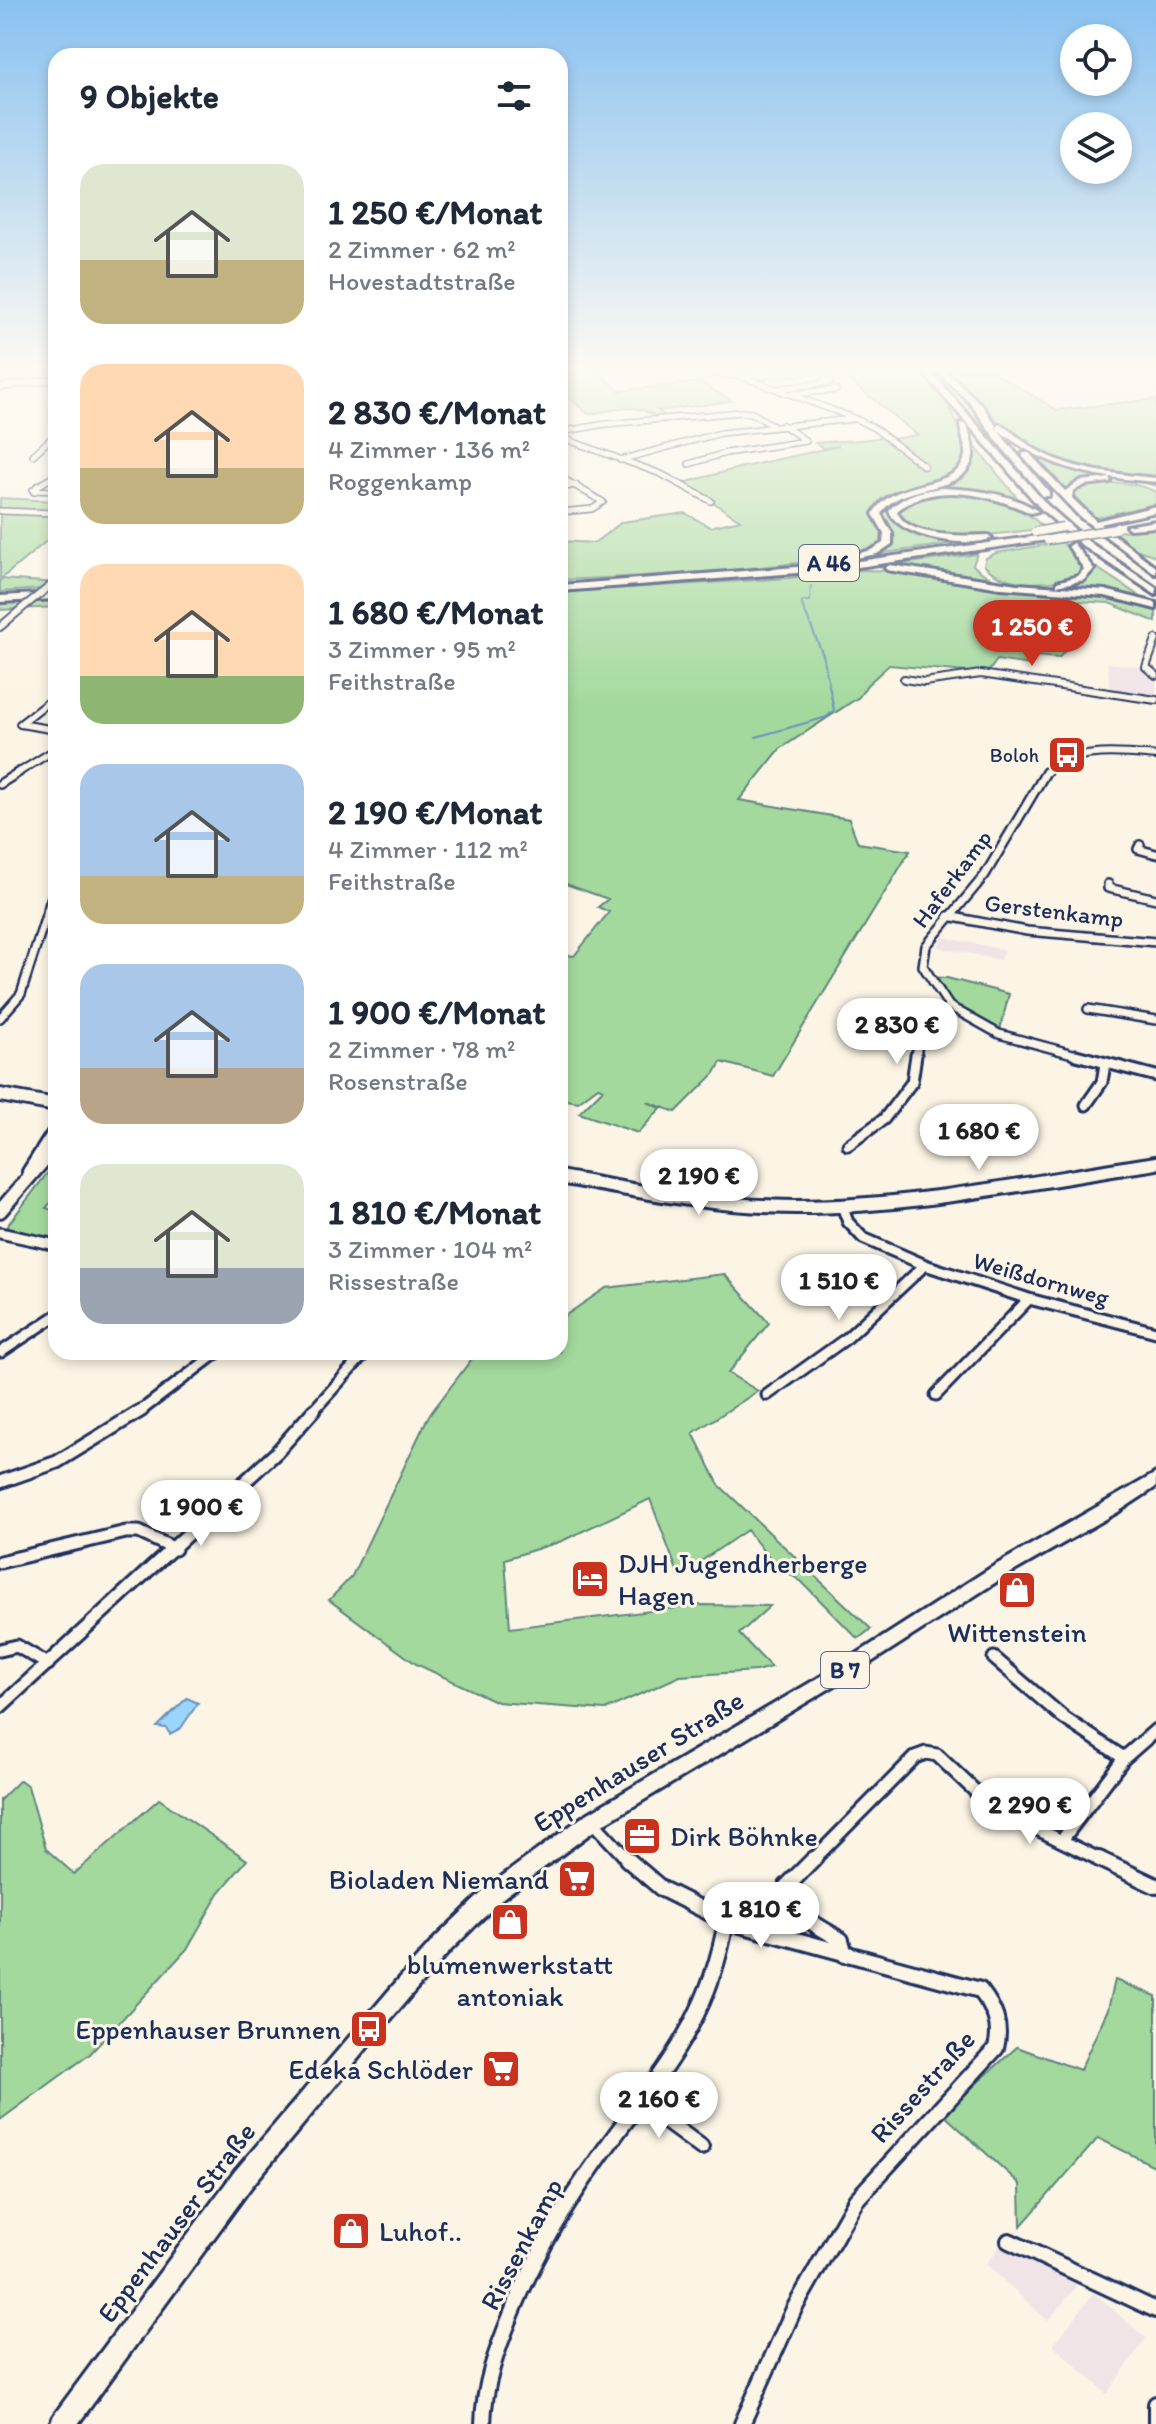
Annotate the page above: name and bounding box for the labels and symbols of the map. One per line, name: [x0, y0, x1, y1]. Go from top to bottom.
road number: A 46: [799, 545, 859, 581]
pin: 1 250 €: [958, 600, 1106, 668]
bus stop icon: Boloh: [1046, 734, 1088, 776]
place label: Boloh: [990, 743, 1039, 767]
street label: Haferkamp: [905, 824, 998, 933]
street label: Gerstenkamp: [983, 888, 1125, 933]
pin: 2 830 €: [823, 998, 971, 1066]
pin: 1 680 €: [905, 1104, 1053, 1172]
pin: 2 190 €: [625, 1149, 773, 1217]
street label: Weißdornweg: [970, 1245, 1113, 1312]
pin: 1 510 €: [765, 1254, 913, 1322]
pin: 1 900 €: [127, 1480, 275, 1548]
place label: DJH Jugendherberge Hagen: [618, 1546, 868, 1612]
hotel icon: DJH Jugendherberge Hagen: [569, 1558, 611, 1600]
shop icon: Wittenstein: [996, 1569, 1038, 1611]
place label: Wittenstein: [947, 1615, 1087, 1649]
road number: B 7: [821, 1652, 869, 1688]
street label: Eppenhauser Straße: [526, 1682, 750, 1840]
pin: 2 290 €: [956, 1778, 1104, 1846]
office icon: Dirk Böhnke: [621, 1815, 663, 1857]
place label: Dirk Böhnke: [670, 1819, 818, 1853]
supermarket icon: Bioladen Niemand: [556, 1858, 598, 1900]
place label: Bioladen Niemand: [329, 1862, 549, 1896]
pin: 1 810 €: [687, 1882, 835, 1950]
shop icon: blumenwerkstatt antoniak: [489, 1901, 531, 1943]
place label: blumenwerkstatt antoniak: [407, 1947, 613, 2013]
bus stop icon: Eppenhauser Brunnen: [348, 2008, 390, 2050]
place label: Eppenhauser Brunnen: [76, 2012, 341, 2046]
street label: Rissestraße: [862, 2022, 982, 2150]
supermarket icon: Edeka Schlöder: [480, 2048, 522, 2090]
place label: Edeka Schlöder: [289, 2052, 473, 2086]
pin: 2 160 €: [585, 2072, 733, 2140]
street label: Eppenhauser Straße: [90, 2115, 262, 2329]
street label: Rissenkamp: [472, 2172, 570, 2316]
shop icon: Luhof..: [330, 2210, 372, 2252]
place label: Luhof..: [379, 2214, 462, 2248]

